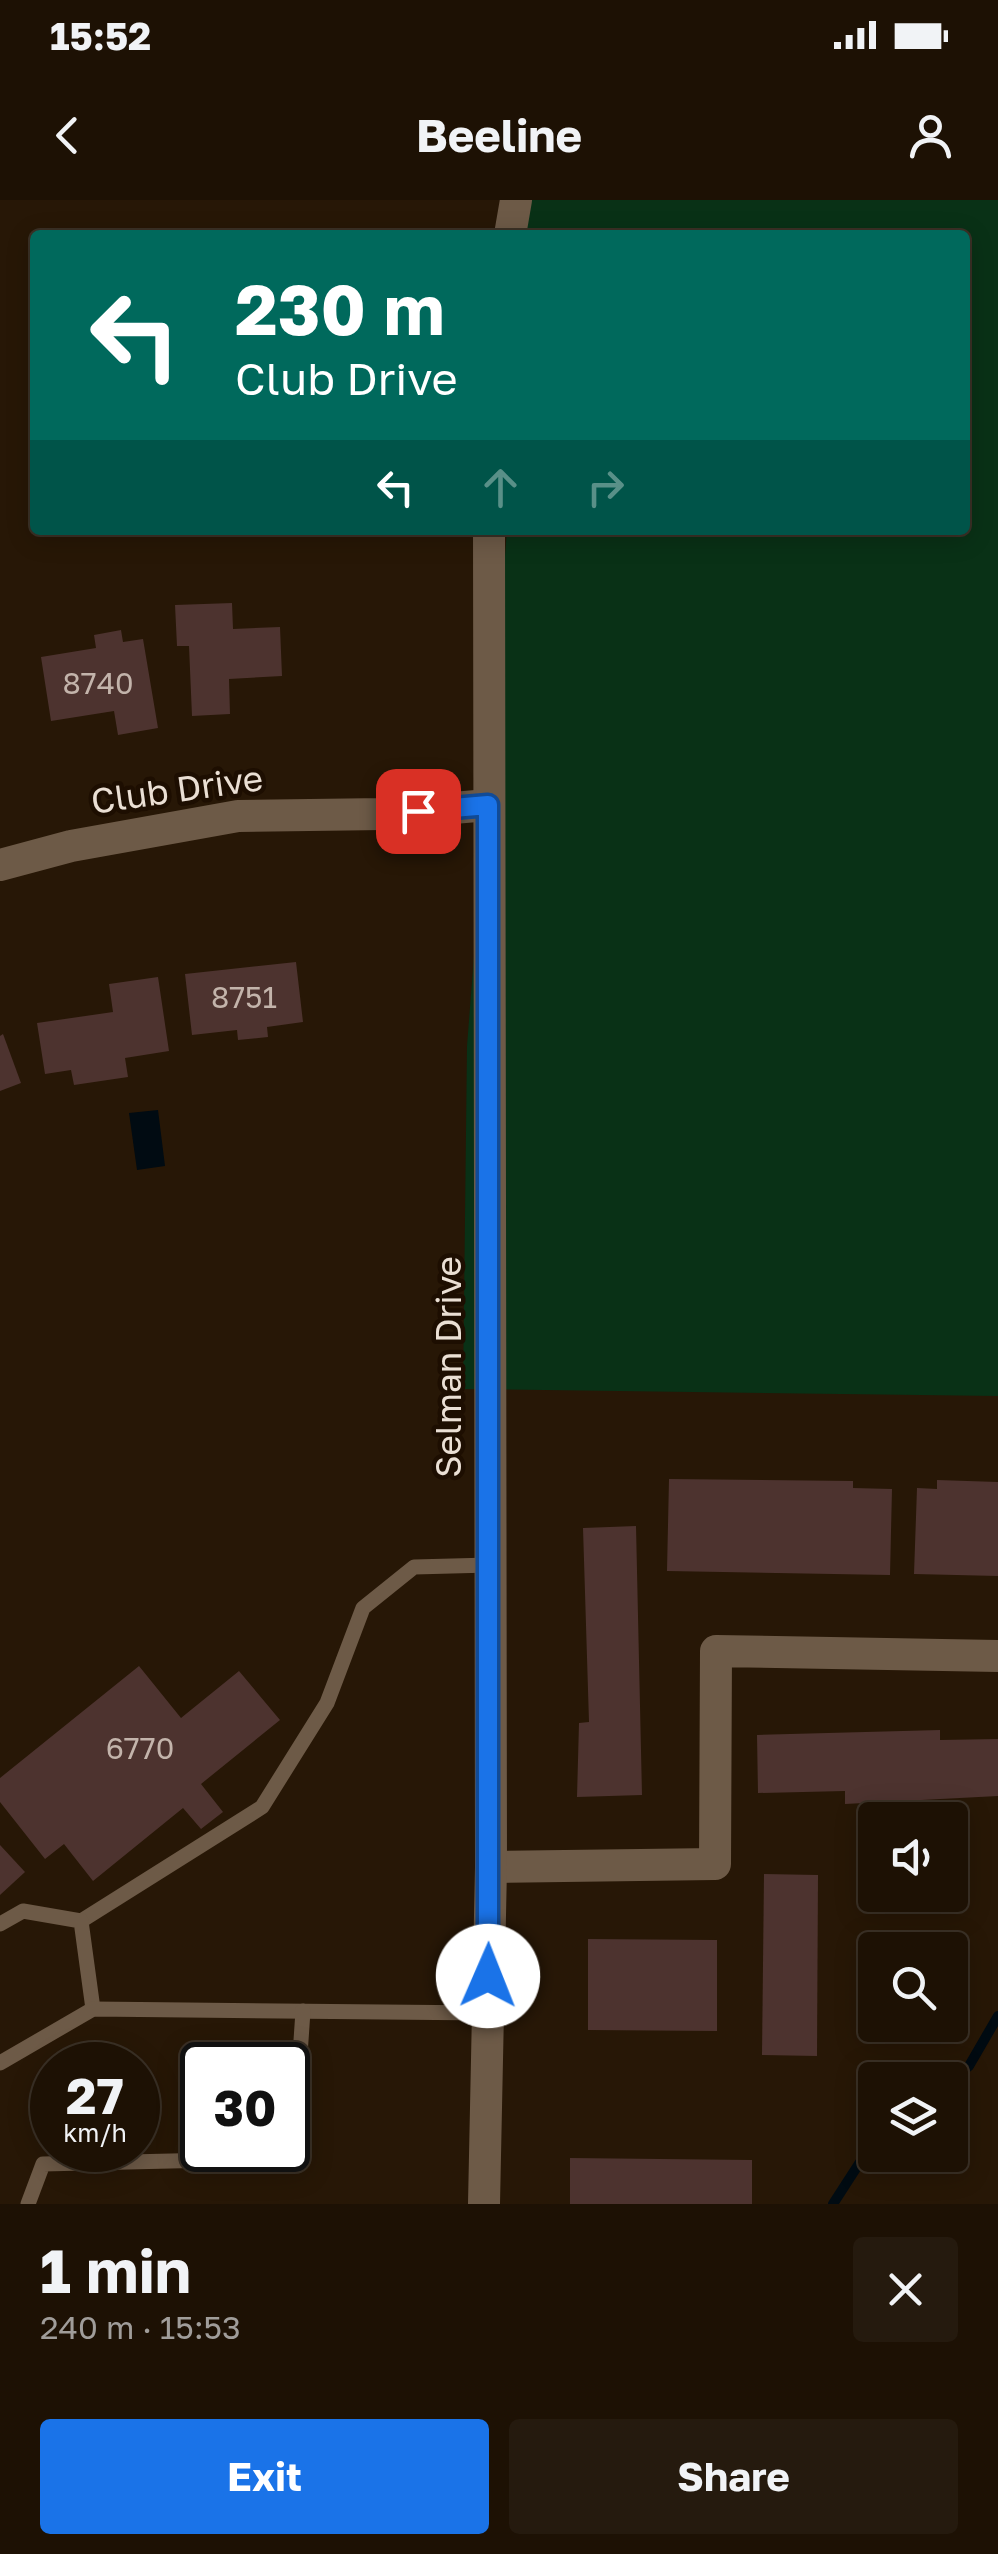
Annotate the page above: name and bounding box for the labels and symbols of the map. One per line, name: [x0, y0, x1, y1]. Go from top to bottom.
house number: 8740: [62, 665, 134, 701]
street label: Club Drive: [88, 756, 266, 822]
pin: [376, 769, 461, 854]
house number: 8751: [211, 979, 277, 1015]
street label: Selman Drive: [427, 1256, 469, 1478]
house number: 6770: [106, 1730, 174, 1766]
position arrow: [436, 1924, 540, 2028]
speed limit sign: 30: [180, 2042, 310, 2172]

